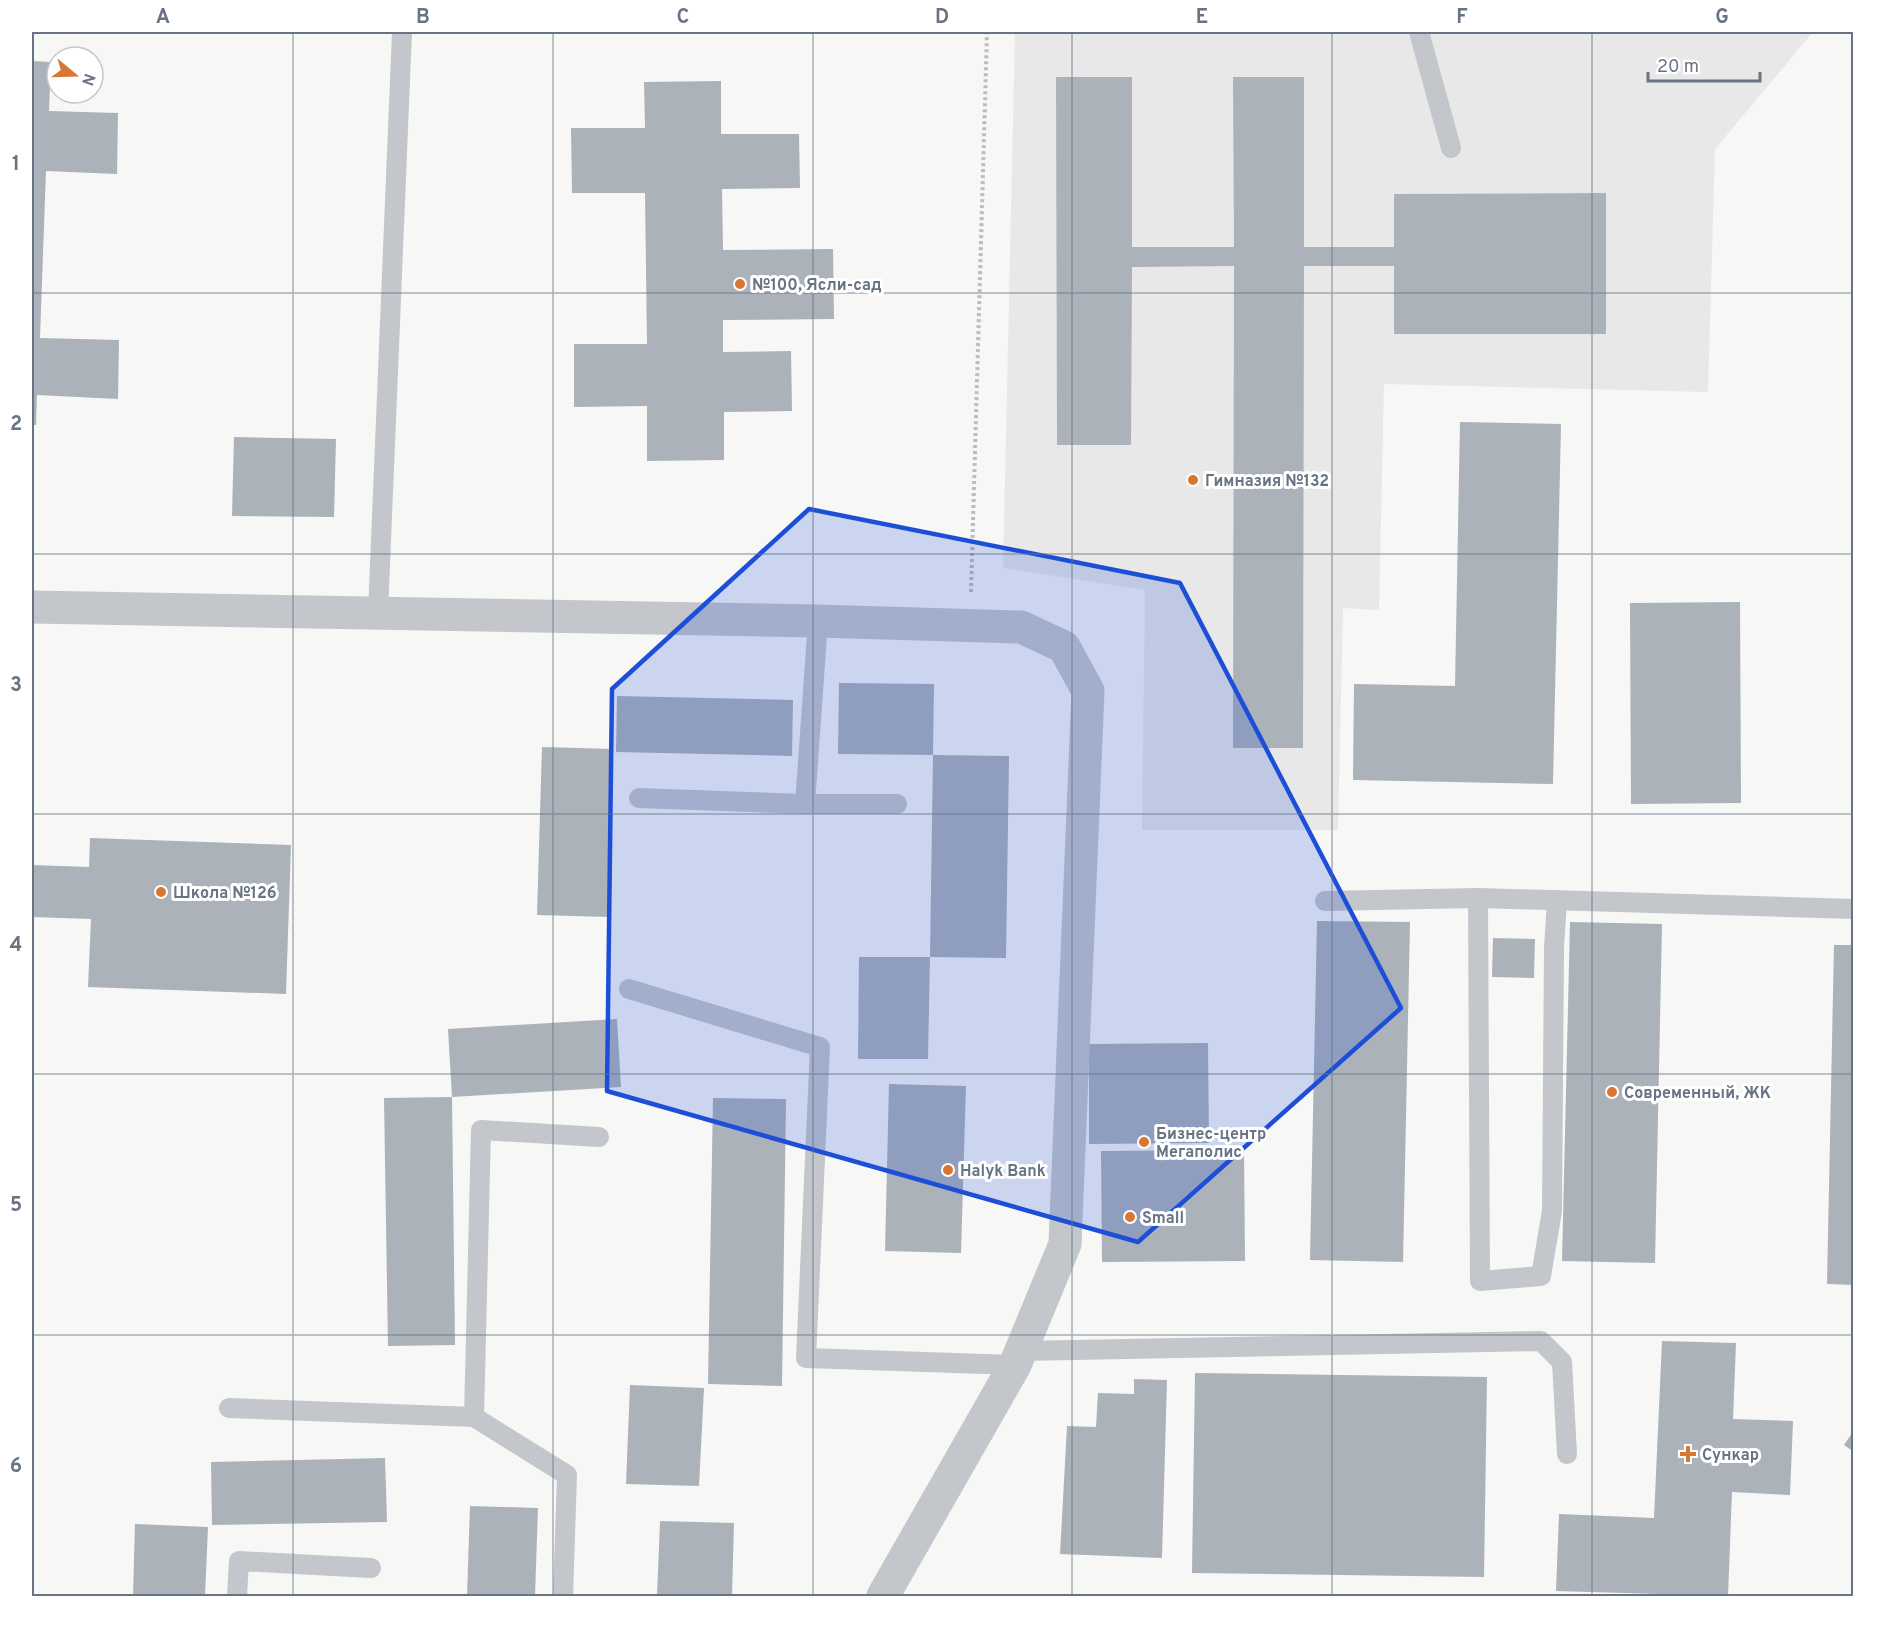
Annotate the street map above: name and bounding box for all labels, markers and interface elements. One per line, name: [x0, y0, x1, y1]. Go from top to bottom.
text: A: [156, 5, 170, 31]
text: B: [416, 5, 430, 31]
text: C: [677, 5, 689, 31]
text: D: [935, 5, 949, 31]
text: E: [1196, 5, 1208, 31]
text: F: [1456, 5, 1468, 31]
text: G: [1715, 5, 1729, 31]
north arrow: [45, 45, 105, 105]
scale bar: [1648, 45, 1760, 83]
text: 20 m: [1657, 56, 1699, 79]
text: N: [76, 71, 99, 88]
text: 1: [12, 152, 20, 178]
place label: №100, Ясли-сад: [752, 276, 882, 296]
marker: №100, Ясли-сад: [733, 277, 747, 291]
text: 2: [10, 412, 22, 438]
place label: Гимназия №132: [1205, 472, 1329, 492]
marker: Гимназия №132: [1186, 473, 1200, 487]
text: 3: [10, 673, 22, 699]
place label: Школа №126: [173, 884, 277, 904]
marker: Школа №126: [154, 885, 168, 899]
text: 4: [10, 933, 22, 959]
place label: Современный, ЖК: [1624, 1084, 1771, 1104]
marker: Современный, ЖК: [1605, 1085, 1619, 1099]
place label: Бизнес-центр Мегаполис: [1156, 1125, 1266, 1163]
marker: Бизнес-центр Мегаполис: [1137, 1135, 1151, 1149]
place label: Halyk Bank: [960, 1162, 1046, 1182]
marker: Halyk Bank: [941, 1163, 955, 1177]
text: 5: [10, 1193, 22, 1219]
place label: Small: [1142, 1209, 1184, 1229]
marker: Small: [1123, 1210, 1137, 1224]
marker: Сункар: [1679, 1445, 1697, 1463]
place label: Сункар: [1702, 1446, 1759, 1466]
text: 6: [10, 1454, 22, 1480]

